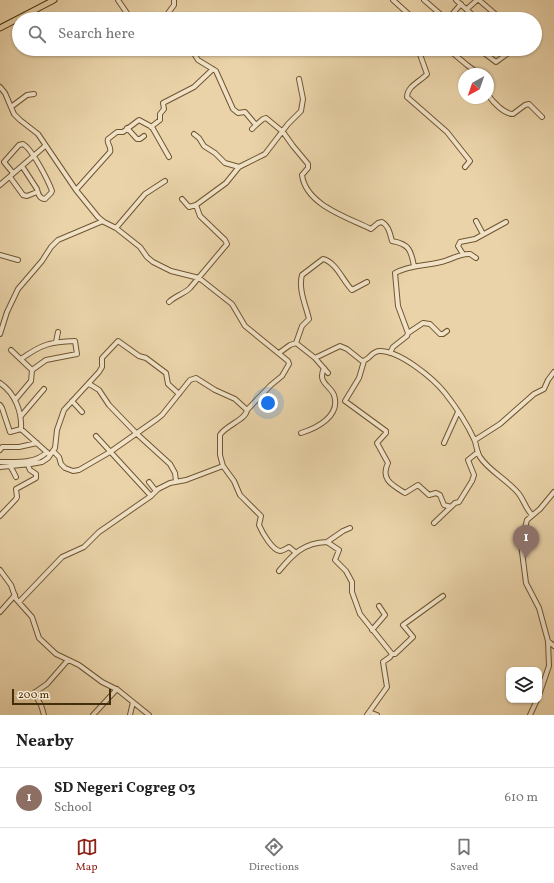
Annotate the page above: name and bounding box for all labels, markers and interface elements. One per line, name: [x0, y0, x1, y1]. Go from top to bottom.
search box: [12, 12, 542, 56]
icon: search: [26, 23, 48, 45]
text: Search here: [58, 24, 135, 45]
north arrow: [458, 68, 494, 104]
your location: [258, 393, 278, 413]
pin: 1: [513, 525, 539, 558]
map controls: [506, 667, 542, 703]
button: layers: [506, 667, 542, 703]
scale bar: [12, 687, 111, 706]
text: 200 m: [18, 688, 49, 703]
text: Nearby: [16, 730, 74, 753]
text: SD Negeri Cogreg 03: [54, 778, 195, 799]
text: 1: [26, 789, 32, 807]
text: 610 m: [504, 789, 538, 807]
text: School: [54, 799, 92, 817]
tab: Map: [76, 836, 98, 875]
tab: Directions: [249, 836, 299, 875]
tab: Saved: [450, 836, 478, 875]

